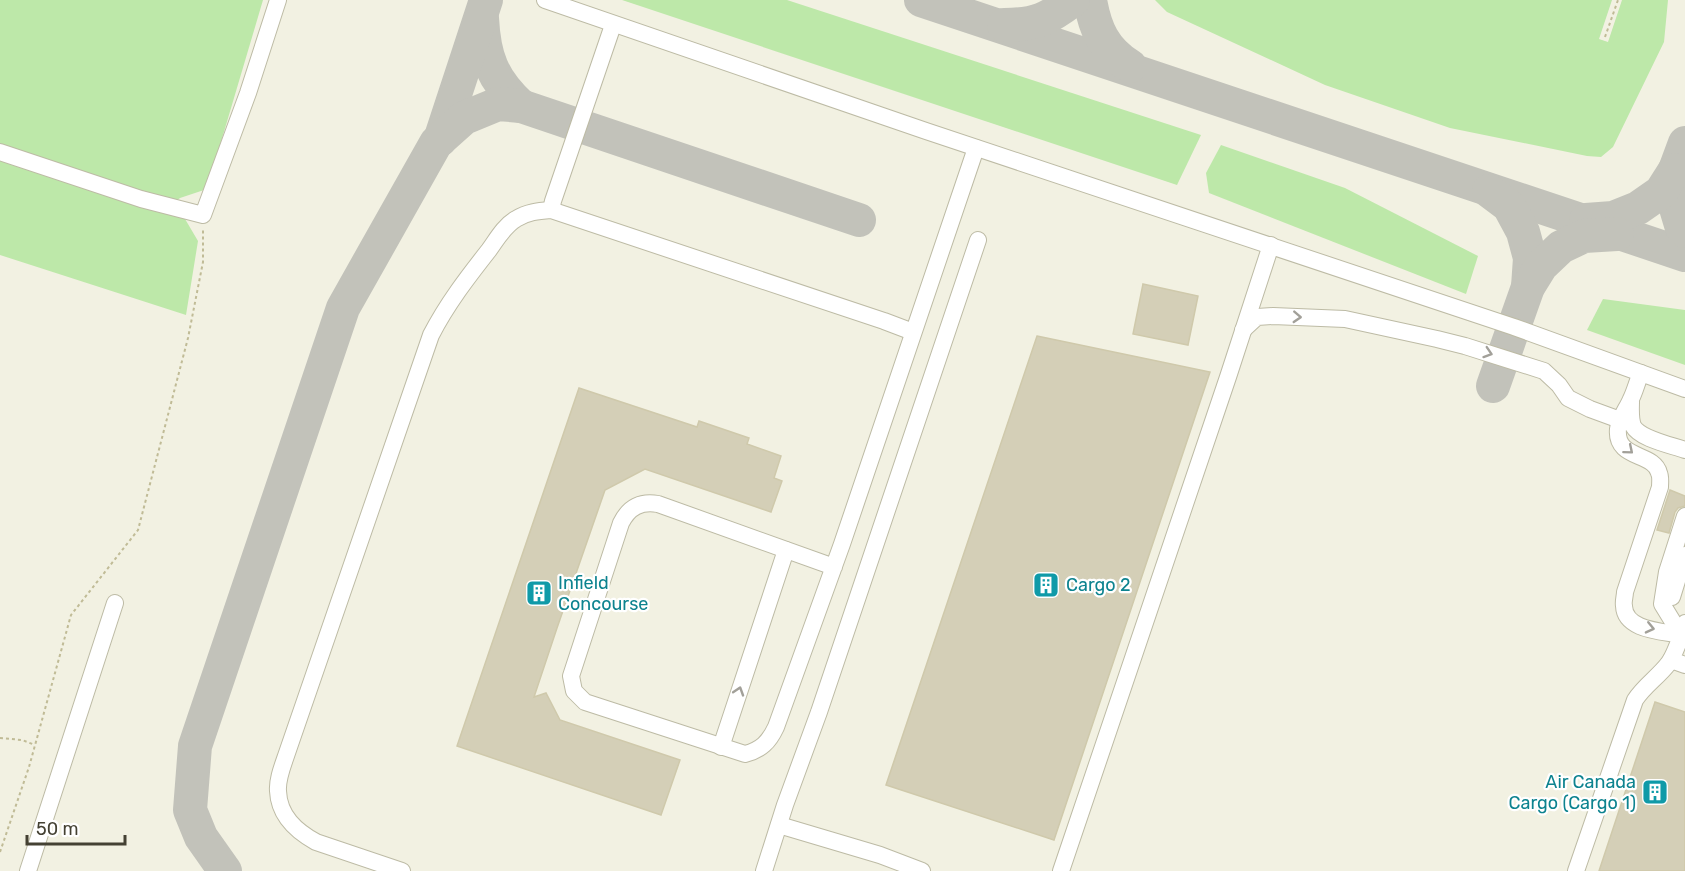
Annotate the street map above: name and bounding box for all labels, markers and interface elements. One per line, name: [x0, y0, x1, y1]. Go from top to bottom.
one-way arrow: [1292, 310, 1301, 323]
one-way arrow: [1482, 346, 1493, 359]
one-way arrow: [1622, 443, 1633, 454]
building icon: Cargo 2: [1031, 570, 1061, 600]
place label: Infield Concourse: [558, 572, 648, 615]
place label: Cargo 2: [1066, 574, 1131, 596]
building icon: Infield Concourse: [524, 578, 554, 608]
one-way arrow: [1644, 621, 1654, 634]
one-way arrow: [732, 686, 745, 697]
place label: Air Canada Cargo (Cargo 1): [1509, 771, 1636, 814]
building icon: Air Canada Cargo (Cargo 1): [1640, 777, 1670, 807]
scale bar: [27, 808, 124, 846]
text: 50 m: [36, 818, 79, 840]

